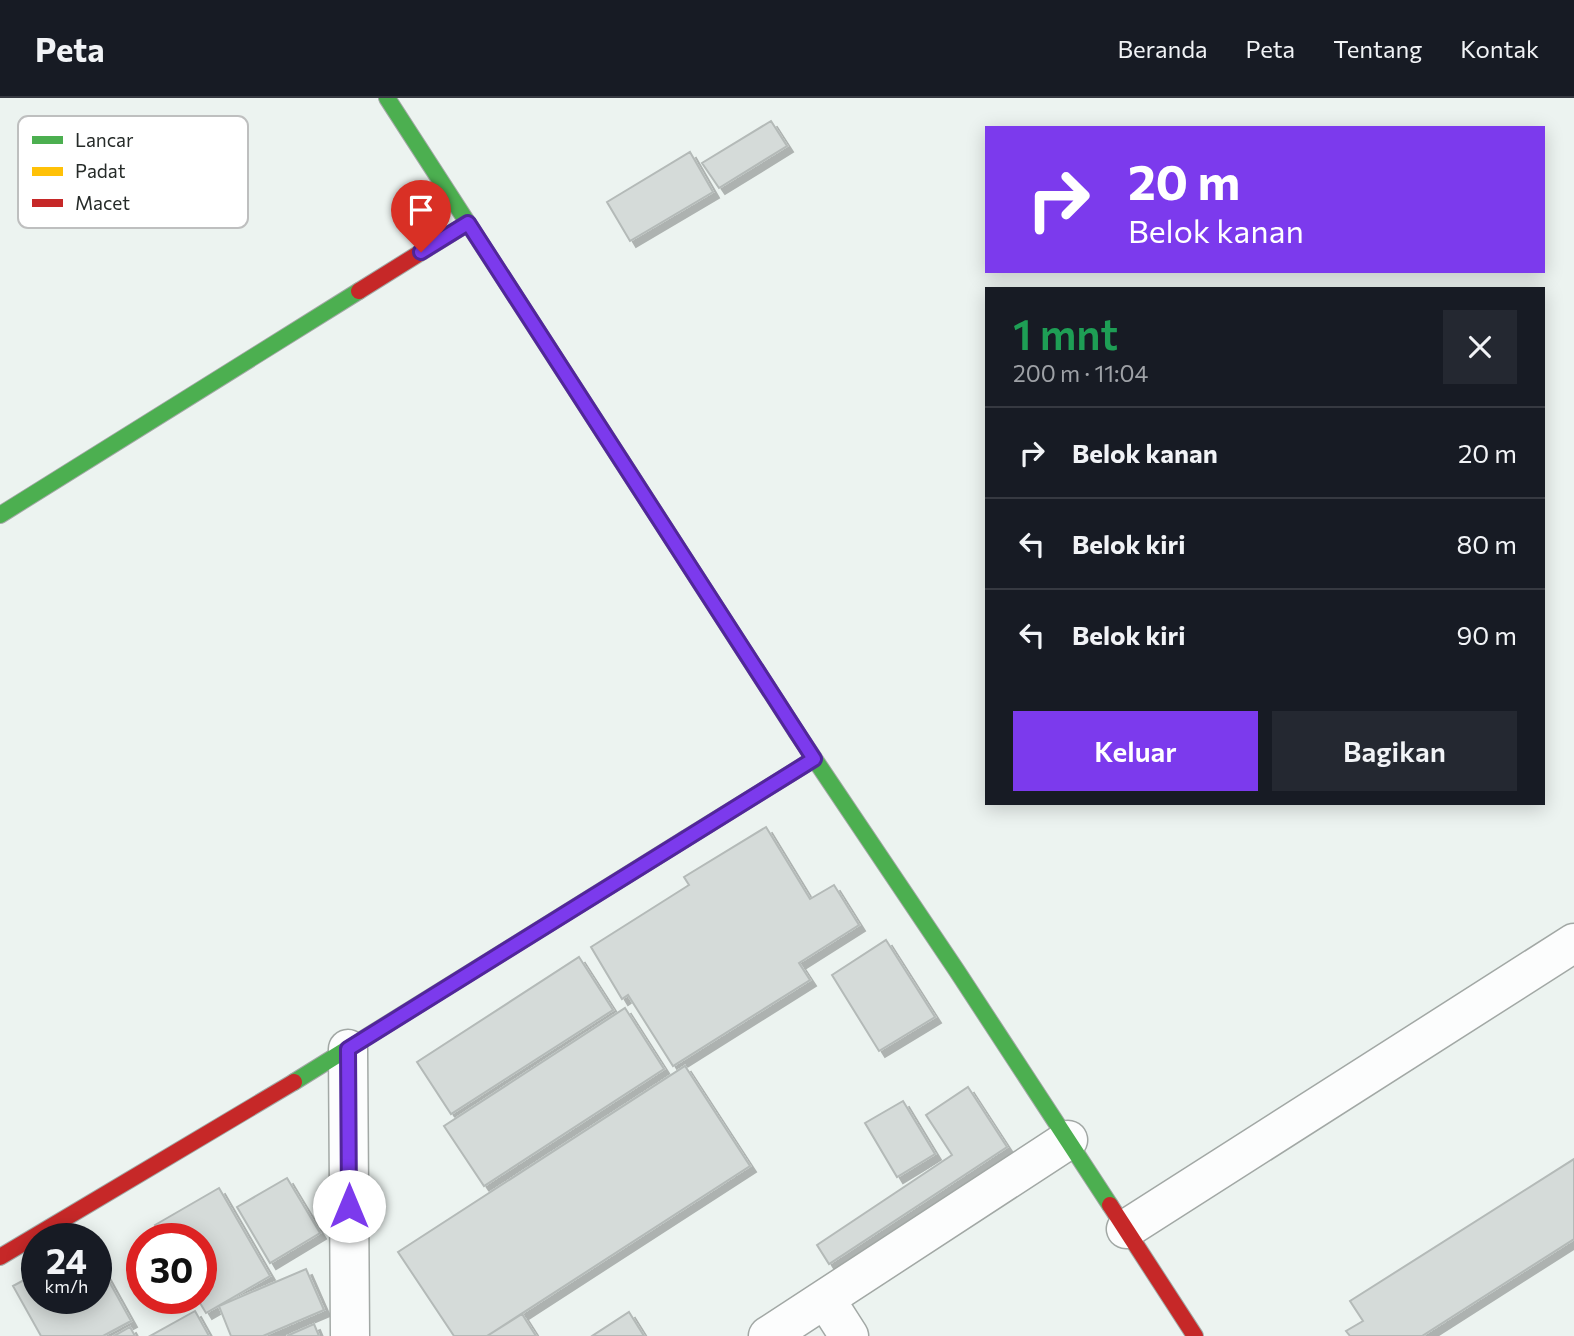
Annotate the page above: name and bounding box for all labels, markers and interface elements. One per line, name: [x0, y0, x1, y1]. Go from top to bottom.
text: Peta: [35, 28, 105, 69]
text: Beranda: [1117, 34, 1208, 63]
text: Peta: [1246, 34, 1295, 63]
text: Tentang: [1333, 34, 1422, 63]
text: Kontak: [1460, 34, 1539, 63]
legend: [18, 116, 248, 228]
text: Lancar: [75, 128, 134, 151]
text: 20 m: [1128, 150, 1240, 210]
icon: right: [1013, 154, 1104, 245]
text: Padat: [75, 159, 126, 182]
pin: [391, 180, 451, 252]
text: Macet: [75, 191, 130, 214]
icon: arrive: [402, 191, 440, 229]
text: Belok kanan: [1128, 210, 1304, 250]
text: 1 mnt: [1013, 307, 1118, 359]
button: close: [1443, 310, 1517, 384]
text: 200 m · 11:04: [1013, 359, 1148, 387]
icon: right: [1013, 434, 1051, 472]
text: Belok kanan: [1072, 437, 1218, 468]
text: 20 m: [1458, 437, 1517, 468]
icon: left: [1013, 525, 1051, 563]
text: Belok kiri: [1072, 528, 1186, 559]
text: 80 m: [1457, 528, 1517, 559]
icon: left: [1013, 616, 1051, 654]
text: Belok kiri: [1072, 619, 1186, 650]
text: 90 m: [1457, 619, 1517, 650]
button: Keluar: [1013, 711, 1258, 791]
button: Bagikan: [1272, 711, 1517, 791]
position arrow: [312, 1169, 386, 1243]
speed limit sign: 30: [126, 1223, 217, 1314]
text: 24: [46, 1238, 87, 1281]
text: km/h: [45, 1275, 88, 1297]

